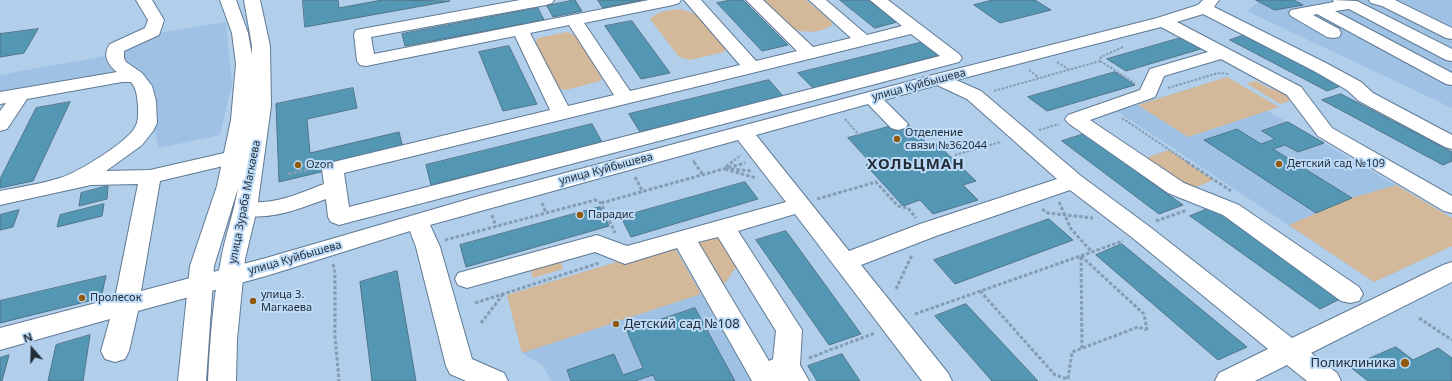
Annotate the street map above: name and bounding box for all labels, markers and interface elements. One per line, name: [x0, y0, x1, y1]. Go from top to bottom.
street label: улица Куйбышева: [871, 66, 967, 104]
place label: Отделение связи №362044: [905, 126, 987, 152]
marker: Отделение связи №362044: [892, 134, 902, 144]
street label: улица Зураба Магкаева: [227, 139, 263, 265]
street label: улица Куйбышева: [558, 150, 654, 188]
district label: ХОЛЬЦМАН: [867, 156, 965, 174]
place label: Детский сад №109: [1287, 157, 1385, 171]
place label: Ozon: [306, 158, 333, 172]
marker: Детский сад №109: [1274, 159, 1284, 169]
marker: Ozon: [293, 160, 303, 170]
place label: Парадис: [588, 208, 634, 222]
marker: Парадис: [575, 210, 585, 220]
street label: улица Куйбышева: [247, 238, 343, 278]
place label: улица З. Магкаева: [261, 288, 312, 314]
place label: Пролесок: [90, 291, 141, 305]
marker: Пролесок: [77, 293, 87, 303]
marker: улица З. Магкаева: [248, 296, 258, 306]
place label: Детский сад №108: [624, 316, 740, 332]
marker: Детский сад №108: [611, 319, 621, 329]
north arrow: [12, 329, 52, 369]
text: N: [21, 329, 34, 346]
place label: Поликлиника: [1311, 355, 1396, 371]
marker: Поликлиника: [1399, 357, 1411, 369]

